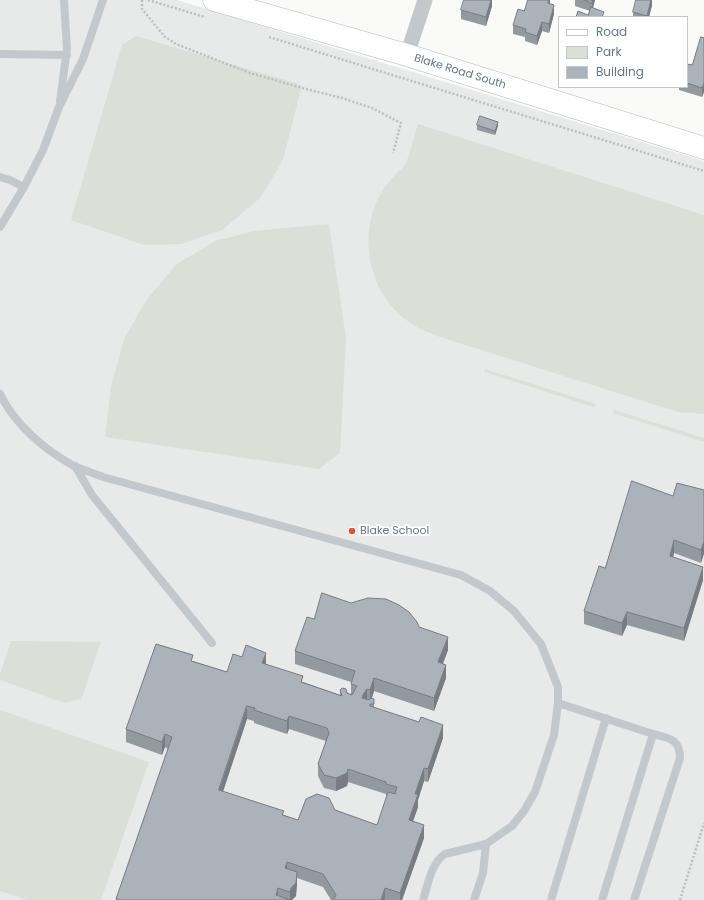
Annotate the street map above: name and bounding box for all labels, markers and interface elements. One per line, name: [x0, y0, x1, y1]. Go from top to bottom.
legend: [558, 16, 688, 88]
text: Road: [596, 23, 627, 40]
text: Park: [596, 43, 622, 60]
street label: Blake Road South: [412, 52, 508, 92]
text: Building: [596, 63, 644, 80]
place label: Blake School: [360, 524, 429, 538]
marker: Blake School: [347, 526, 357, 536]

